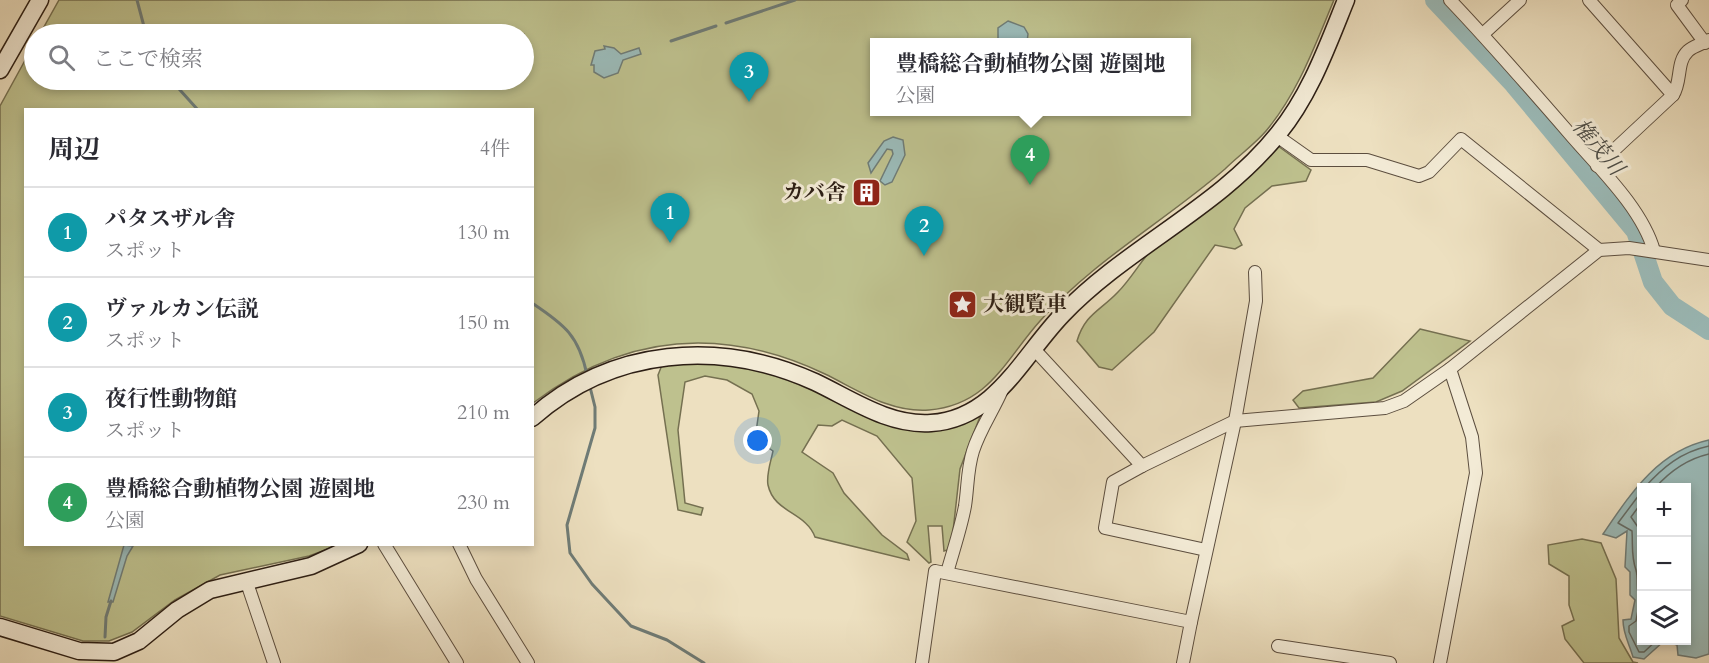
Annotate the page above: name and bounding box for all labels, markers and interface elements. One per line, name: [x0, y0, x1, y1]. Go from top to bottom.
search box: [24, 24, 534, 90]
popup: [870, 38, 1191, 116]
icon: search: [45, 41, 78, 74]
text: ここで検索: [93, 44, 203, 74]
text: 豊橋総合動植物公園 遊園地: [896, 49, 1165, 79]
pin: 3: [730, 52, 768, 102]
text: 公園: [896, 82, 936, 109]
water label: 権茂川: [1565, 112, 1632, 183]
text: 周辺: [48, 132, 100, 167]
text: 4件: [480, 135, 510, 162]
pin: 4: [1010, 136, 1050, 185]
building icon: カバ舎: [851, 176, 883, 208]
place label: カバ舎: [783, 178, 846, 207]
pin: 1: [650, 194, 690, 243]
text: パタスザル舎: [105, 204, 235, 234]
pin: 2: [904, 206, 944, 256]
text: 1: [62, 219, 73, 246]
text: 130 m: [457, 219, 510, 246]
text: スポット: [105, 237, 185, 264]
place icon: 大観覧車: [946, 288, 978, 320]
place label: 大観覧車: [983, 290, 1067, 319]
text: ヴァルカン伝説: [105, 294, 259, 324]
text: 2: [62, 309, 73, 336]
text: 150 m: [457, 309, 510, 336]
text: スポット: [105, 327, 185, 354]
text: 夜行性動物館: [105, 384, 237, 414]
text: 3: [62, 399, 73, 426]
text: 210 m: [457, 399, 510, 426]
text: スポット: [105, 417, 185, 444]
your location: [743, 426, 772, 455]
text: 豊橋総合動植物公園 遊園地: [105, 474, 375, 504]
map controls: [1637, 483, 1691, 645]
button: +: [1637, 483, 1691, 537]
text: 4: [62, 489, 73, 516]
text: 230 m: [457, 489, 510, 516]
text: 公園: [105, 507, 145, 534]
button: −: [1637, 537, 1691, 591]
button: layers: [1637, 591, 1691, 645]

